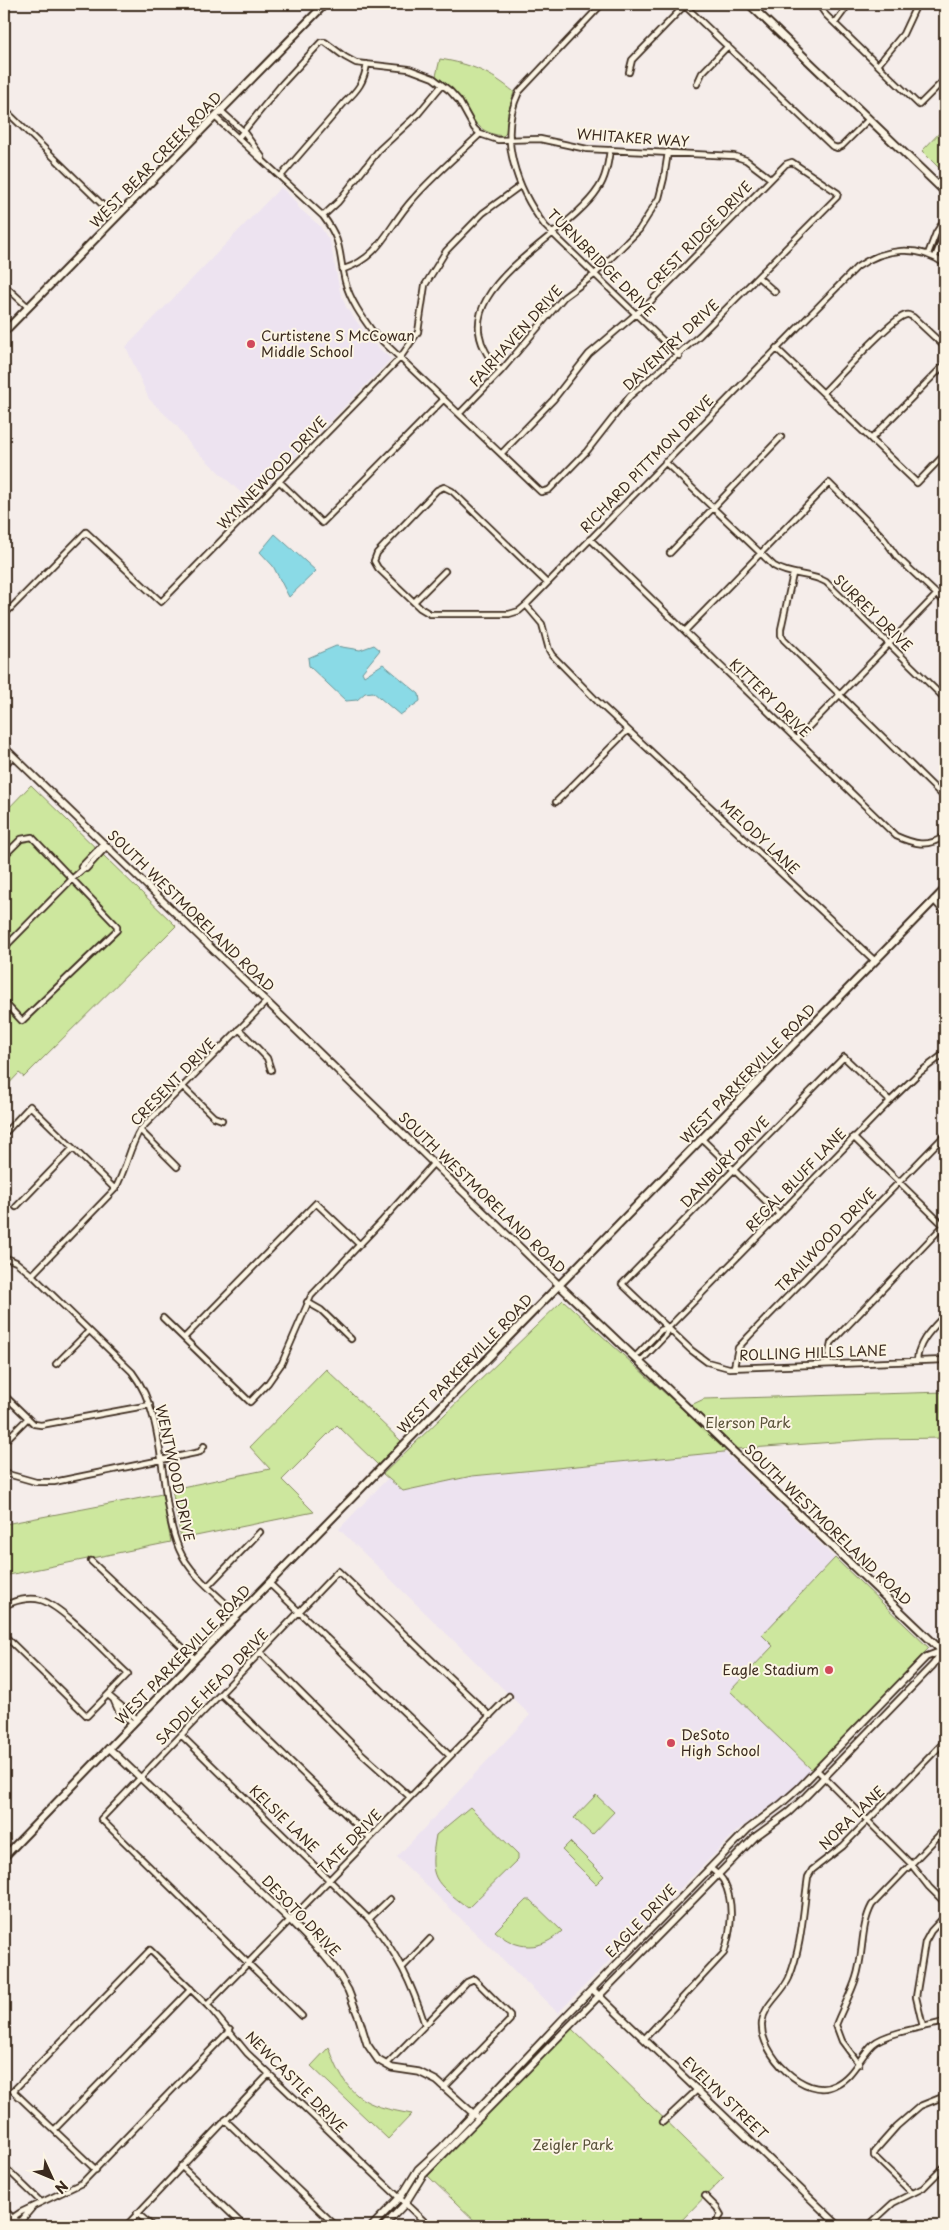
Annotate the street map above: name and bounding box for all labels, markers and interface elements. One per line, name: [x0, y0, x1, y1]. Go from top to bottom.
street label: WEST BEAR CREEK ROAD: [85, 87, 227, 233]
street label: WHITAKER WAY: [576, 123, 690, 152]
street label: CREST RIDGE DRIVE: [641, 176, 757, 295]
street label: TURNBRIDGE DRIVE: [543, 204, 660, 321]
street label: FAIRHAVEN DRIVE: [464, 280, 567, 391]
street label: DAVENTRY DRIVE: [618, 294, 724, 395]
place label: Curtistene S McCowan Middle School: [261, 325, 415, 362]
marker: Curtistene S McCowan Middle School: [245, 338, 257, 350]
street label: RICHARD PITTMON DRIVE: [575, 390, 718, 537]
street label: WYNNEWOOD DRIVE: [212, 411, 331, 534]
street label: SURREY DRIVE: [829, 569, 918, 656]
street label: KITTERY DRIVE: [725, 653, 816, 742]
street label: MELODY LANE: [716, 794, 805, 879]
street label: SOUTH WESTMORELAND ROAD: [103, 825, 280, 996]
street label: WEST PARKERVILLE ROAD: [675, 999, 820, 1148]
street label: CRESENT DRIVE: [125, 1033, 220, 1130]
street label: SOUTH WESTMORELAND ROAD: [394, 1107, 571, 1278]
street label: DANBURY DRIVE: [675, 1111, 774, 1212]
street label: REGAL BLUFF LANE: [740, 1123, 851, 1236]
street label: TRAILWOOD DRIVE: [770, 1183, 881, 1296]
street label: WEST PARKERVILLE ROAD: [392, 1289, 537, 1438]
street label: ROLLING HILLS LANE: [739, 1339, 887, 1366]
street label: WENTWOOD DRIVE: [151, 1402, 200, 1544]
park label: Elerson Park: [705, 1412, 791, 1433]
street label: SOUTH WESTMORELAND ROAD: [740, 1439, 917, 1610]
street label: WEST PARKERVILLE ROAD: [110, 1580, 255, 1729]
street label: SADDLE HEAD DRIVE: [150, 1624, 273, 1749]
place label: Eagle Stadium: [723, 1659, 819, 1680]
marker: Eagle Stadium: [823, 1664, 835, 1676]
place label: DeSoto High School: [681, 1724, 760, 1761]
marker: DeSoto High School: [665, 1737, 677, 1749]
street label: KELSIE LANE: [245, 1780, 324, 1857]
street label: NORA LANE: [814, 1781, 889, 1854]
street label: TATE DRIVE: [313, 1804, 386, 1879]
street label: DESOTO DRIVE: [257, 1870, 346, 1961]
street label: EAGLE DRIVE: [600, 1879, 681, 1962]
street label: NEWCASTLE DRIVE: [241, 2026, 352, 2137]
street label: EVELYN STREET: [678, 2051, 773, 2144]
park label: Zeigler Park: [532, 2134, 614, 2155]
north arrow: [28, 2152, 78, 2202]
text: N: [50, 2176, 73, 2199]

